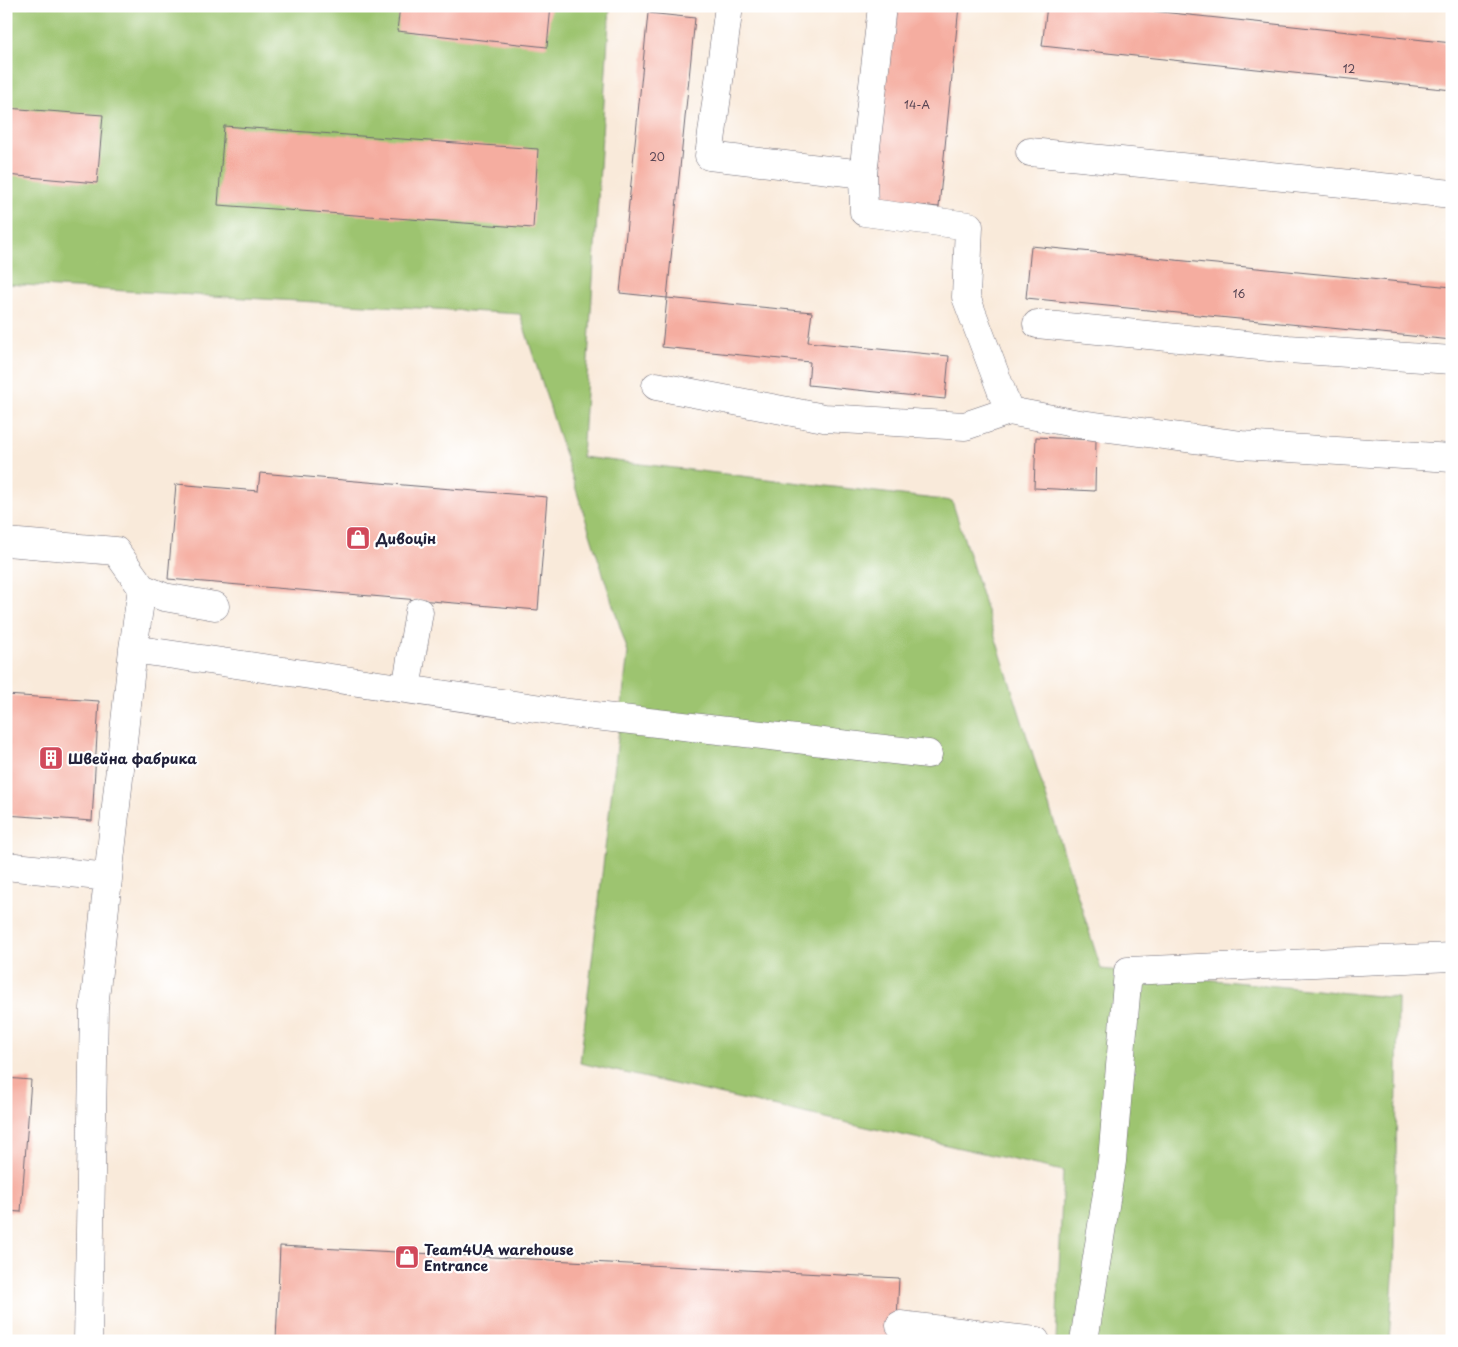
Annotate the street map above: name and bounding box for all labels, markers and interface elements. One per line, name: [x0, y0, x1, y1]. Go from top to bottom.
house number: 12: [1343, 60, 1356, 77]
house number: 14-А: [904, 96, 930, 113]
house number: 20: [649, 148, 665, 165]
house number: 16: [1233, 285, 1246, 302]
shop icon: Дивоцін: [345, 525, 371, 551]
place label: Дивоцін: [375, 528, 436, 549]
building icon: Швейна фабрика: [38, 745, 64, 771]
place label: Швейна фабрика: [68, 748, 197, 769]
place label: Team4UA warehouse Entrance: [424, 1239, 574, 1276]
shop icon: Team4UA warehouse Entrance: [394, 1244, 420, 1270]

